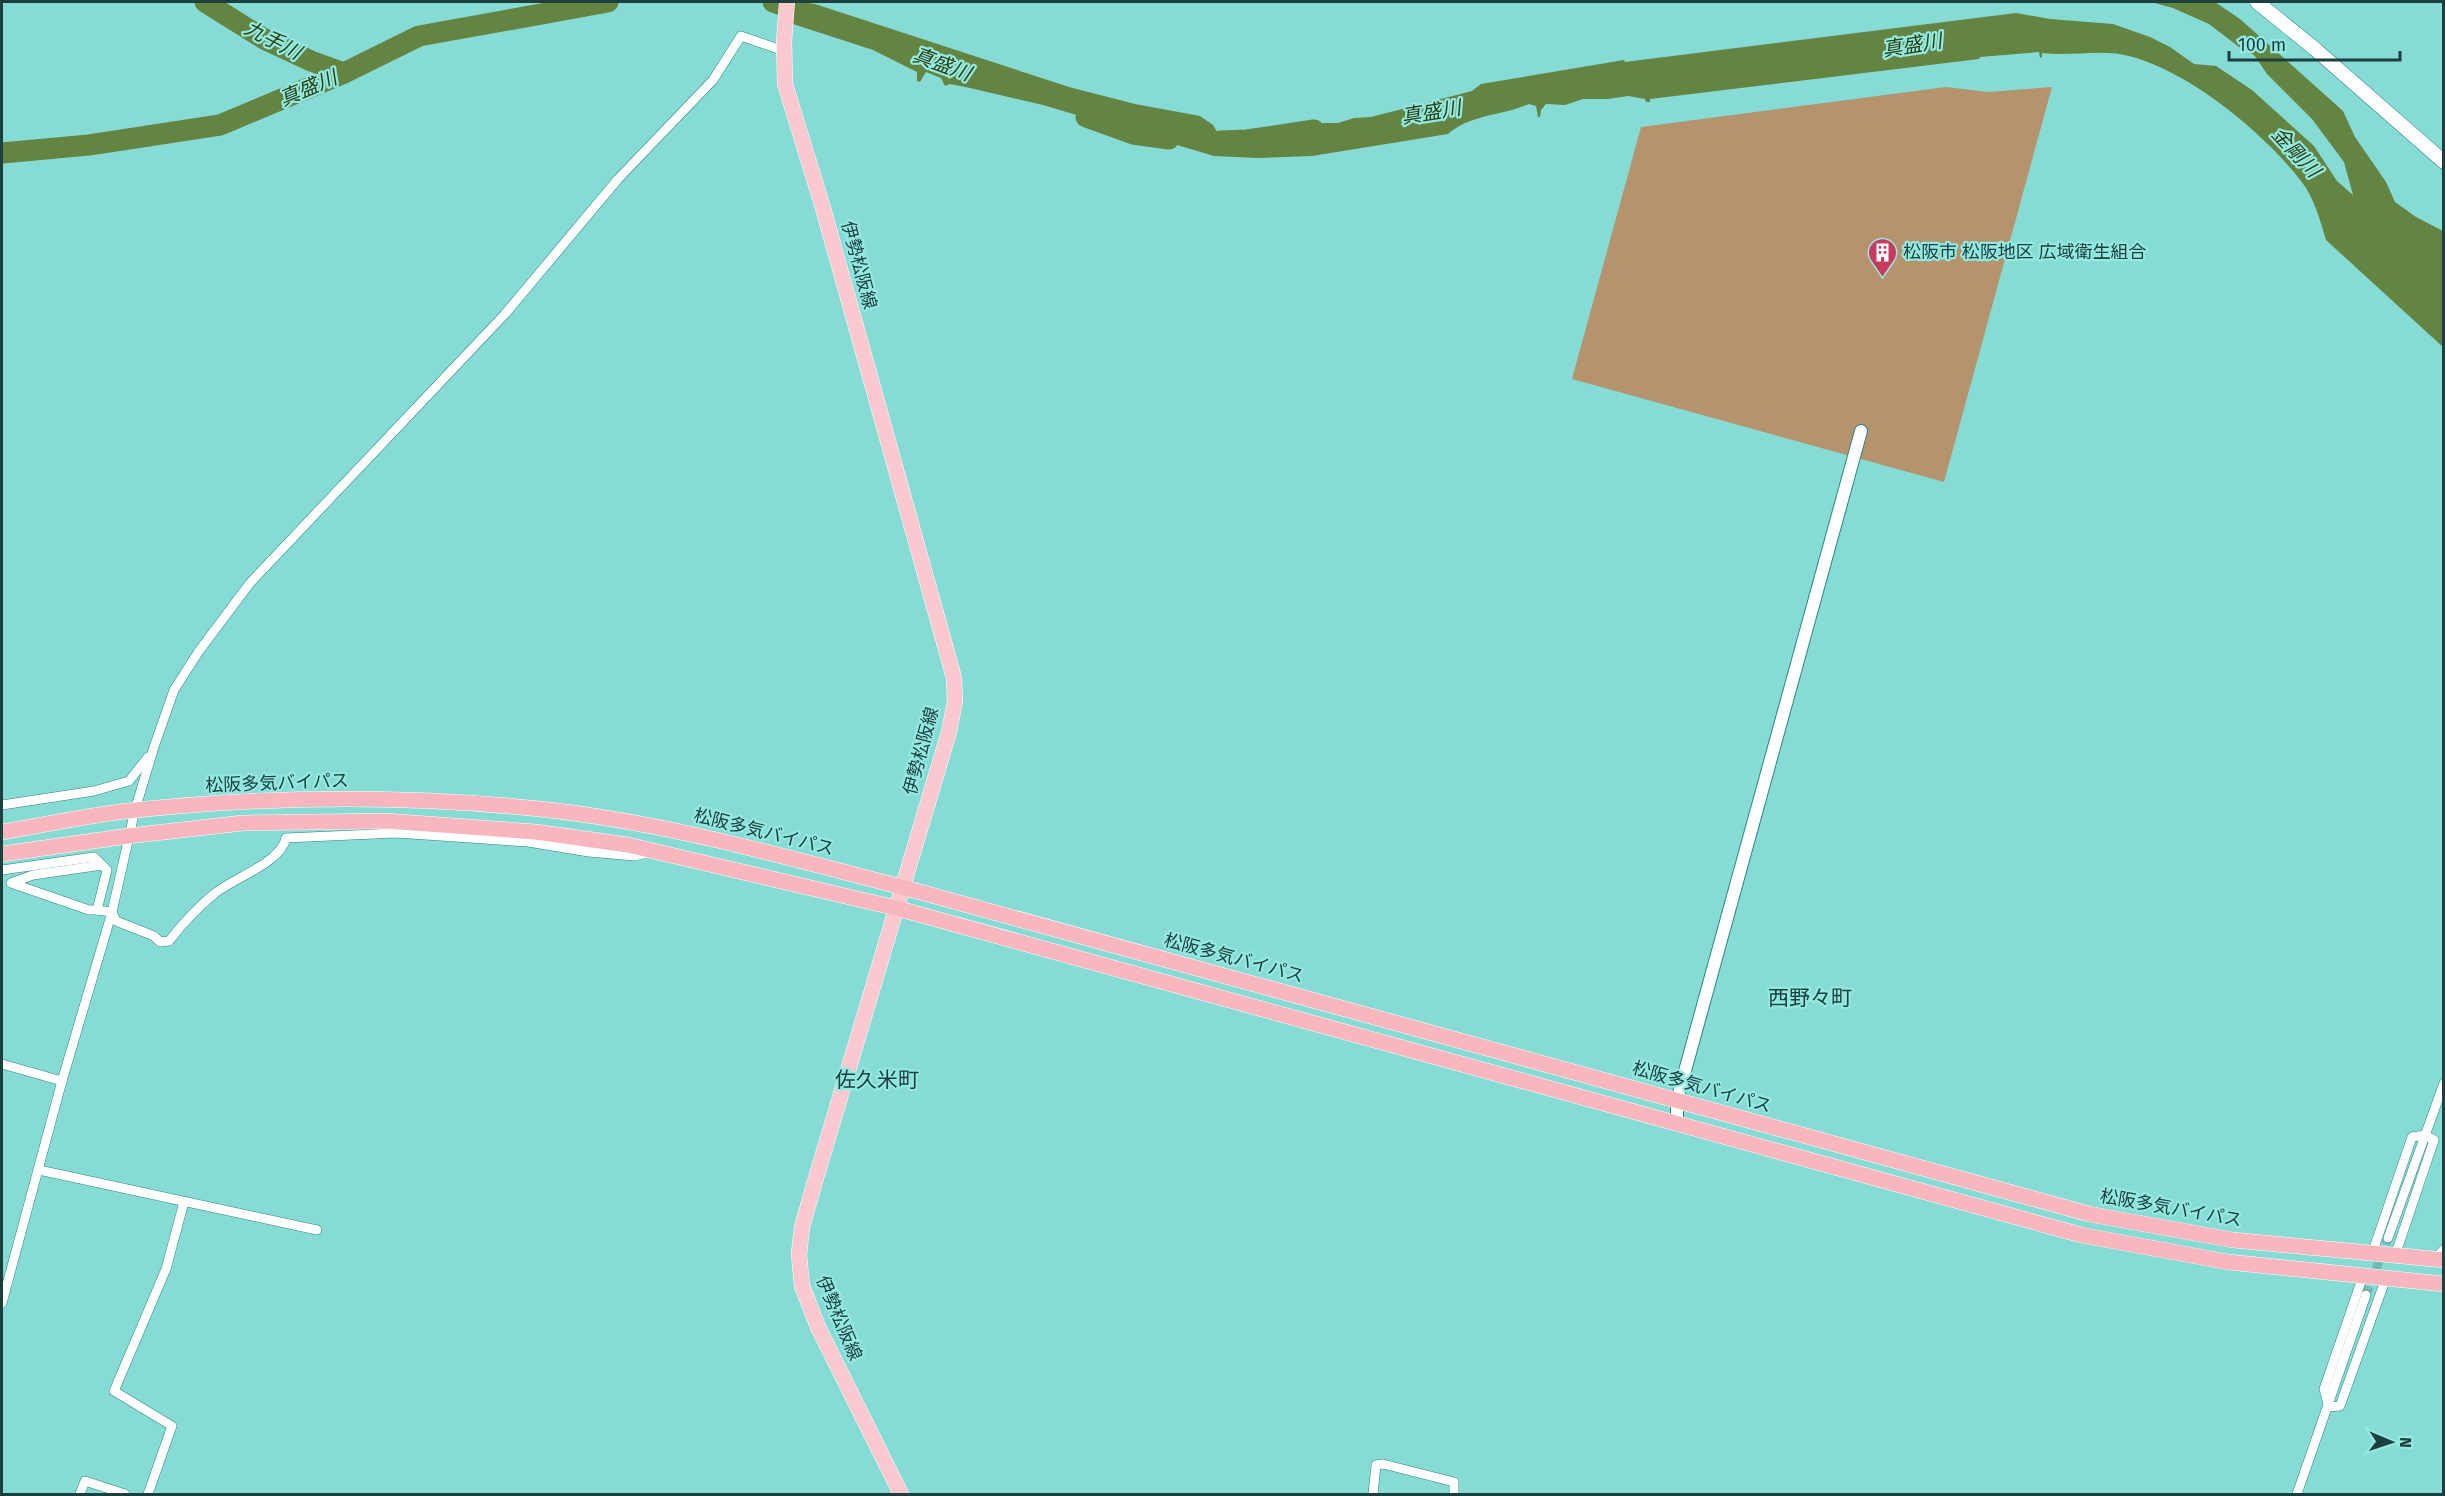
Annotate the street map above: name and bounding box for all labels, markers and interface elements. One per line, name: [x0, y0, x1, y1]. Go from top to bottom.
water label: 九手川: [241, 16, 307, 65]
scale bar: [2229, 24, 2400, 62]
water label: 真盛川: [1880, 28, 1945, 62]
text: 100 m: [2238, 34, 2286, 56]
water label: 真盛川: [910, 42, 976, 86]
water label: 真盛川: [276, 64, 342, 111]
water label: 真盛川: [1399, 95, 1464, 129]
water label: 金剛川: [2267, 122, 2327, 184]
street label: 伊勢松阪線: [837, 219, 881, 311]
building icon: 松阪市 松阪地区 広域衛生組合: [1866, 236, 1898, 278]
place label: 松阪市 松阪地区 広域衛生組合: [1903, 241, 2147, 263]
street label: 伊勢松阪線: [899, 705, 943, 797]
street label: 松阪多気バイパス: [205, 770, 349, 796]
street label: 松阪多気バイパス: [692, 804, 836, 860]
street label: 松阪多気バイパス: [1162, 929, 1306, 987]
district label: 西野々町: [1768, 985, 1852, 1011]
street label: 松阪多気バイパス: [1630, 1057, 1774, 1117]
district label: 佐久米町: [835, 1067, 919, 1093]
street label: 松阪多気バイパス: [2098, 1185, 2244, 1231]
street label: 伊勢松阪線: [811, 1272, 867, 1364]
north arrow: [2361, 1412, 2421, 1472]
text: N: [2396, 1437, 2415, 1448]

